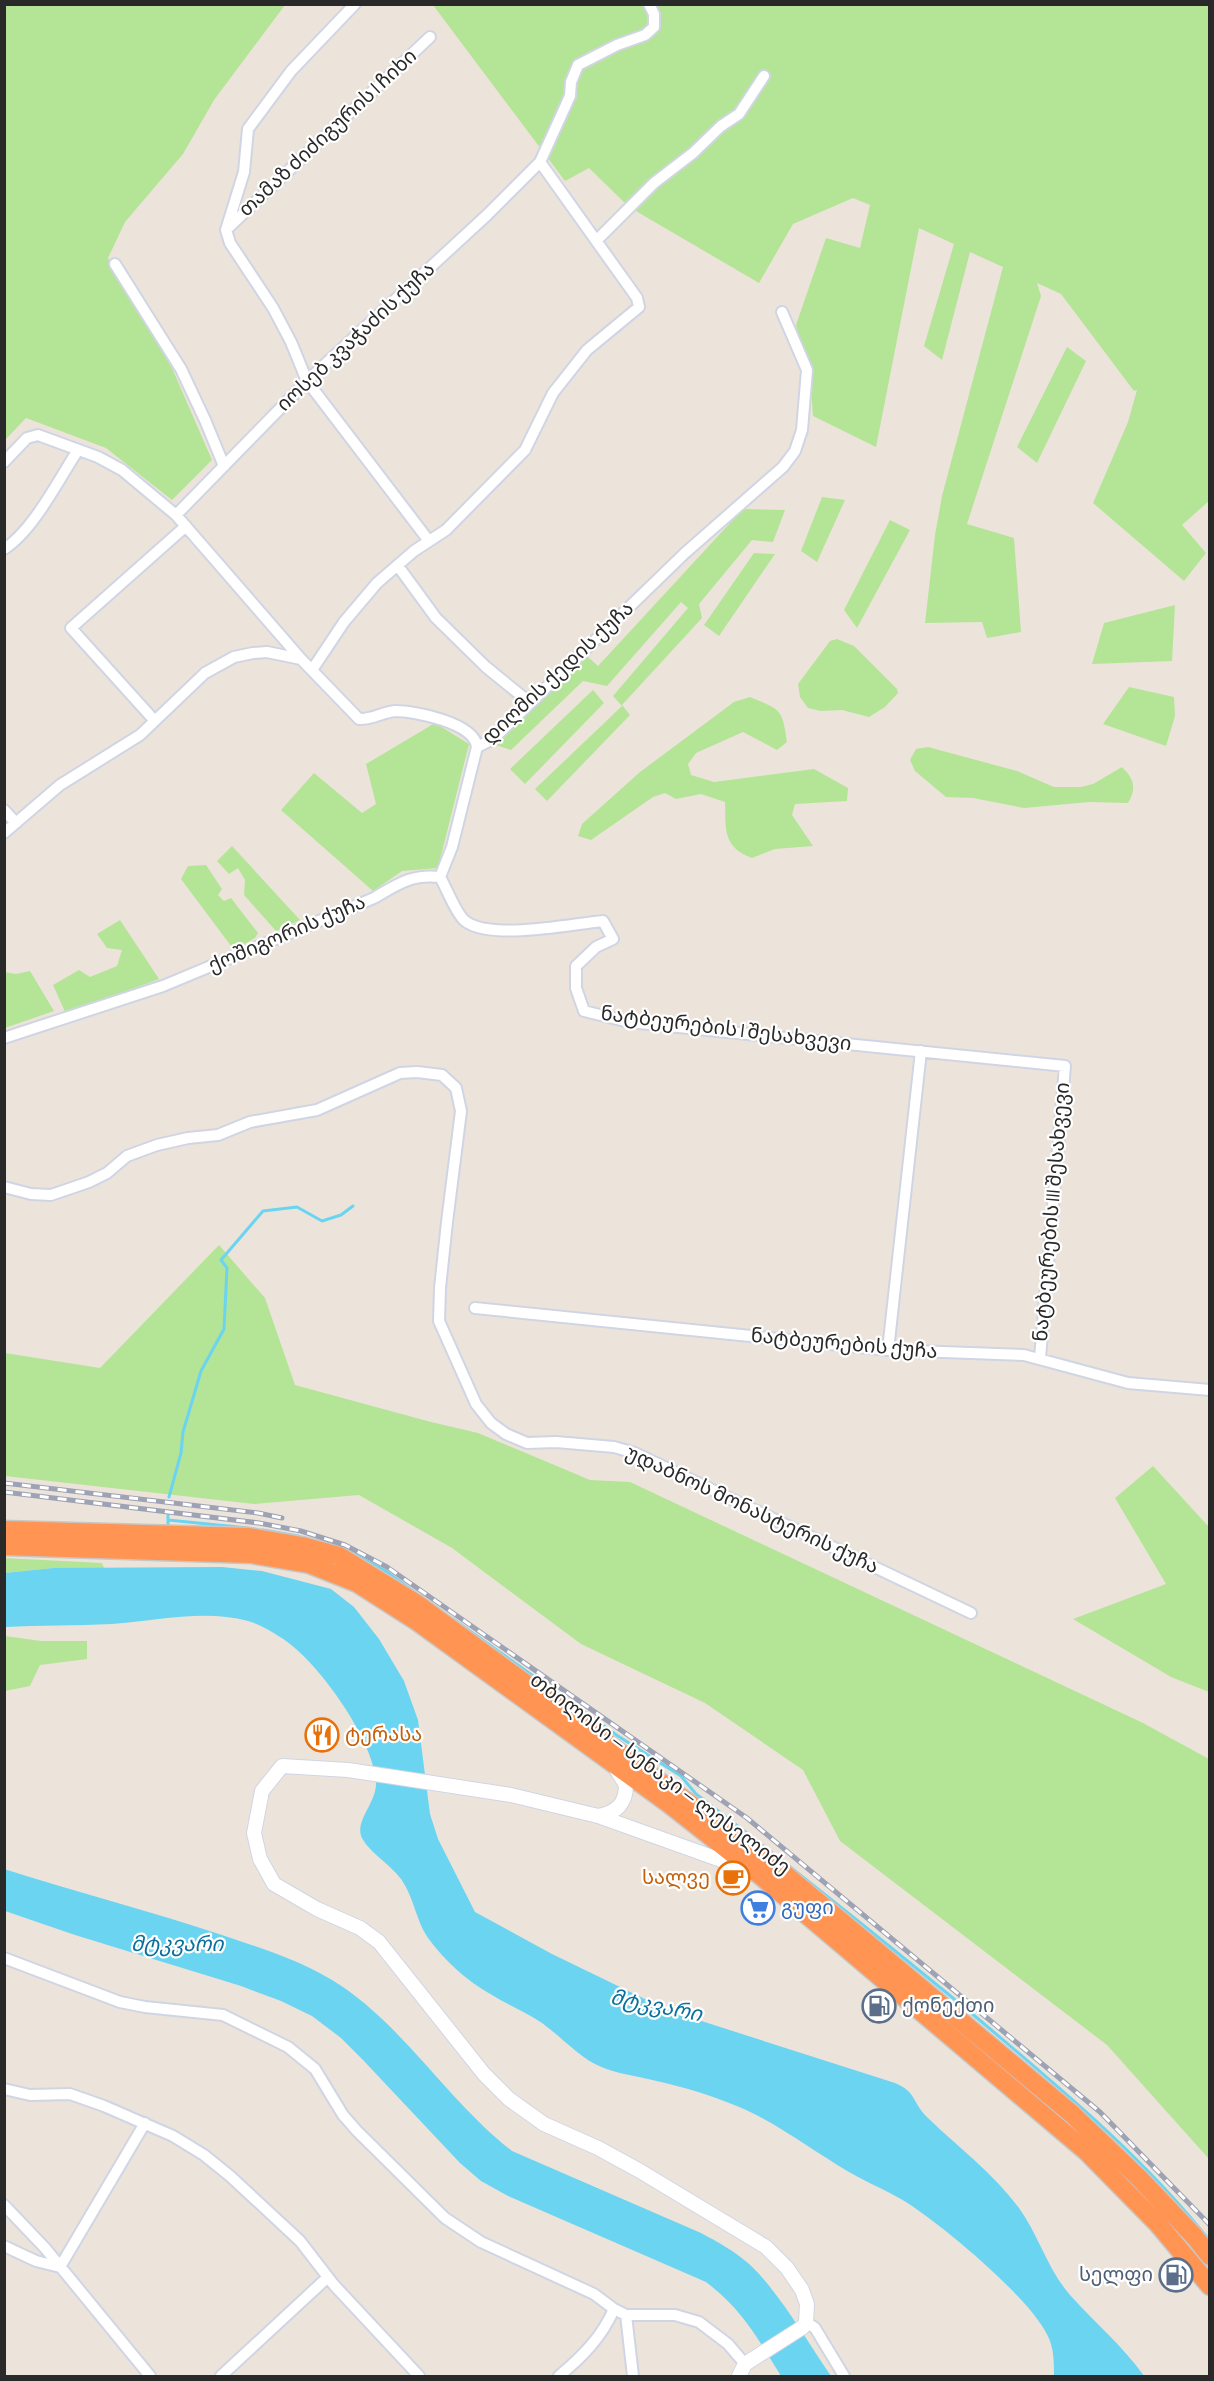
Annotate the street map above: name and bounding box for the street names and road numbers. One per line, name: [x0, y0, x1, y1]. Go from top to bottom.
street label: თამაზ ძიძიგურის I ჩიხი: [234, 44, 422, 222]
street label: იოსებ კვაჭაძის ქუჩა: [272, 257, 440, 417]
street label: დიღმის ქედის ქუჩა: [477, 596, 639, 750]
street label: ქოშიგორის ქუჩა: [205, 890, 369, 978]
street label: ნატბეურების I შესახვევი: [599, 1002, 853, 1056]
street label: ნატბეურების III შესახვევი: [1029, 1081, 1075, 1343]
street label: ნატბეურების ქუჩა: [750, 1324, 938, 1364]
street label: უდაბნოს მონასტერის ქუჩა: [622, 1441, 882, 1579]
street label: თბილისი — სენაკი — ლესელიძე: [525, 1668, 795, 1880]

